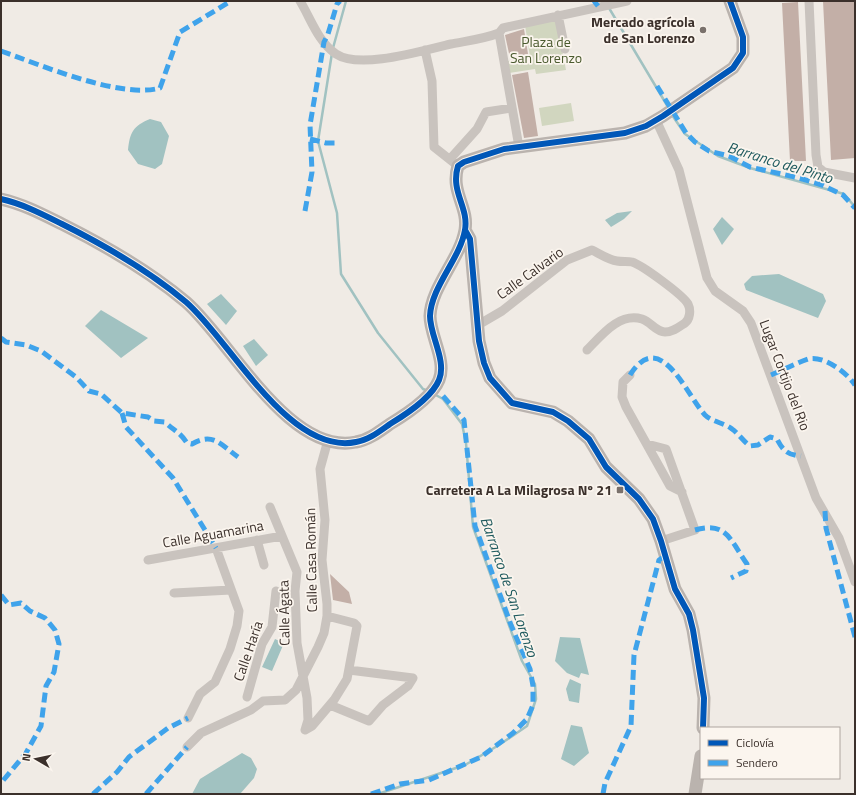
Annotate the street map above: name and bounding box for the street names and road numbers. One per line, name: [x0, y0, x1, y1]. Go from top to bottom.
street label: Calle Calvario: [492, 241, 567, 304]
street label: Lugar Cortijo del Rio: [755, 316, 816, 433]
street label: Calle Casa Román: [299, 508, 322, 612]
street label: Calle Aguamarina: [161, 514, 265, 553]
street label: Calle Ágata: [272, 580, 295, 646]
street label: Calle Haría: [227, 618, 268, 684]

